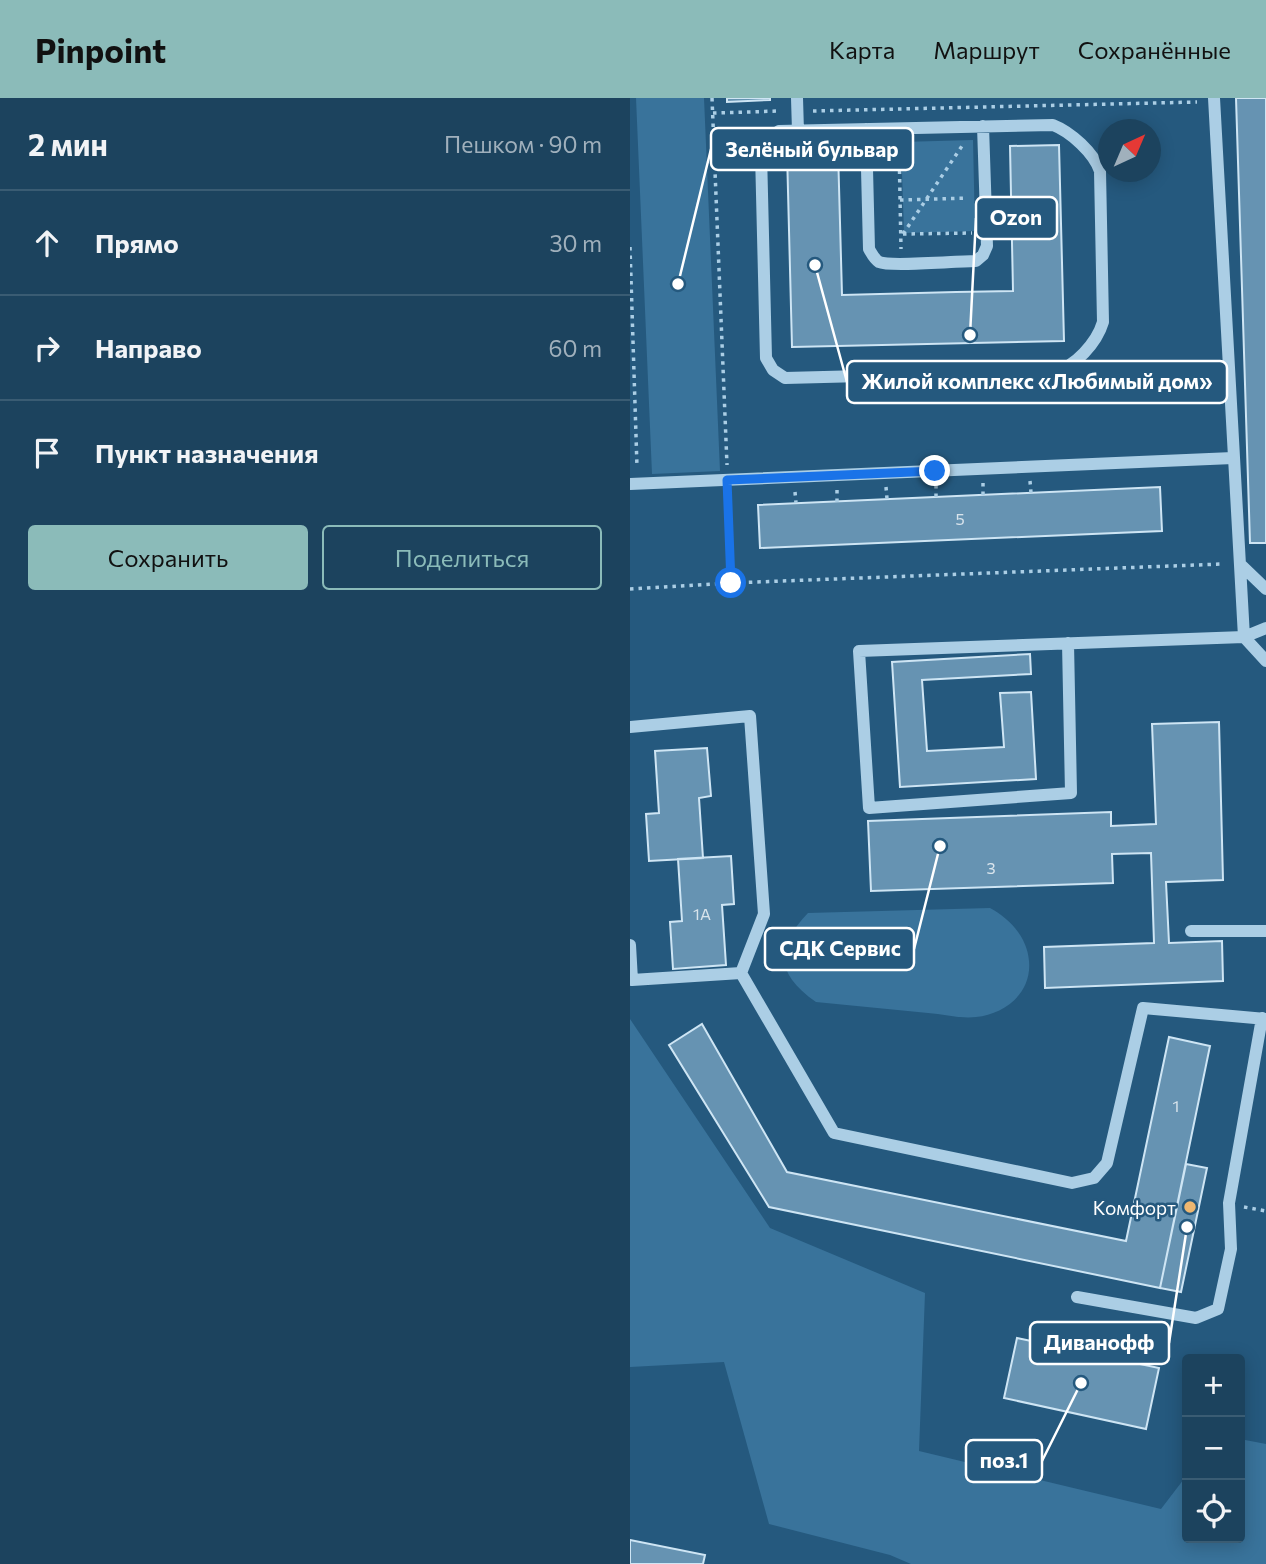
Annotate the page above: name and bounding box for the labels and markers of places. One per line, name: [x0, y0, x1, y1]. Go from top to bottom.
callout: Зелёный бульвар: [711, 128, 913, 170]
callout: Ozon: [976, 197, 1057, 239]
callout: Жилой комплекс «Любимый дом»: [847, 361, 1227, 403]
callout: СДК Сервис: [765, 928, 914, 970]
place label: Комфорт: [1093, 1196, 1176, 1219]
marker: Комфорт: [1182, 1199, 1198, 1215]
callout: Диванофф: [1030, 1322, 1169, 1364]
callout: поз.1: [966, 1440, 1042, 1482]

